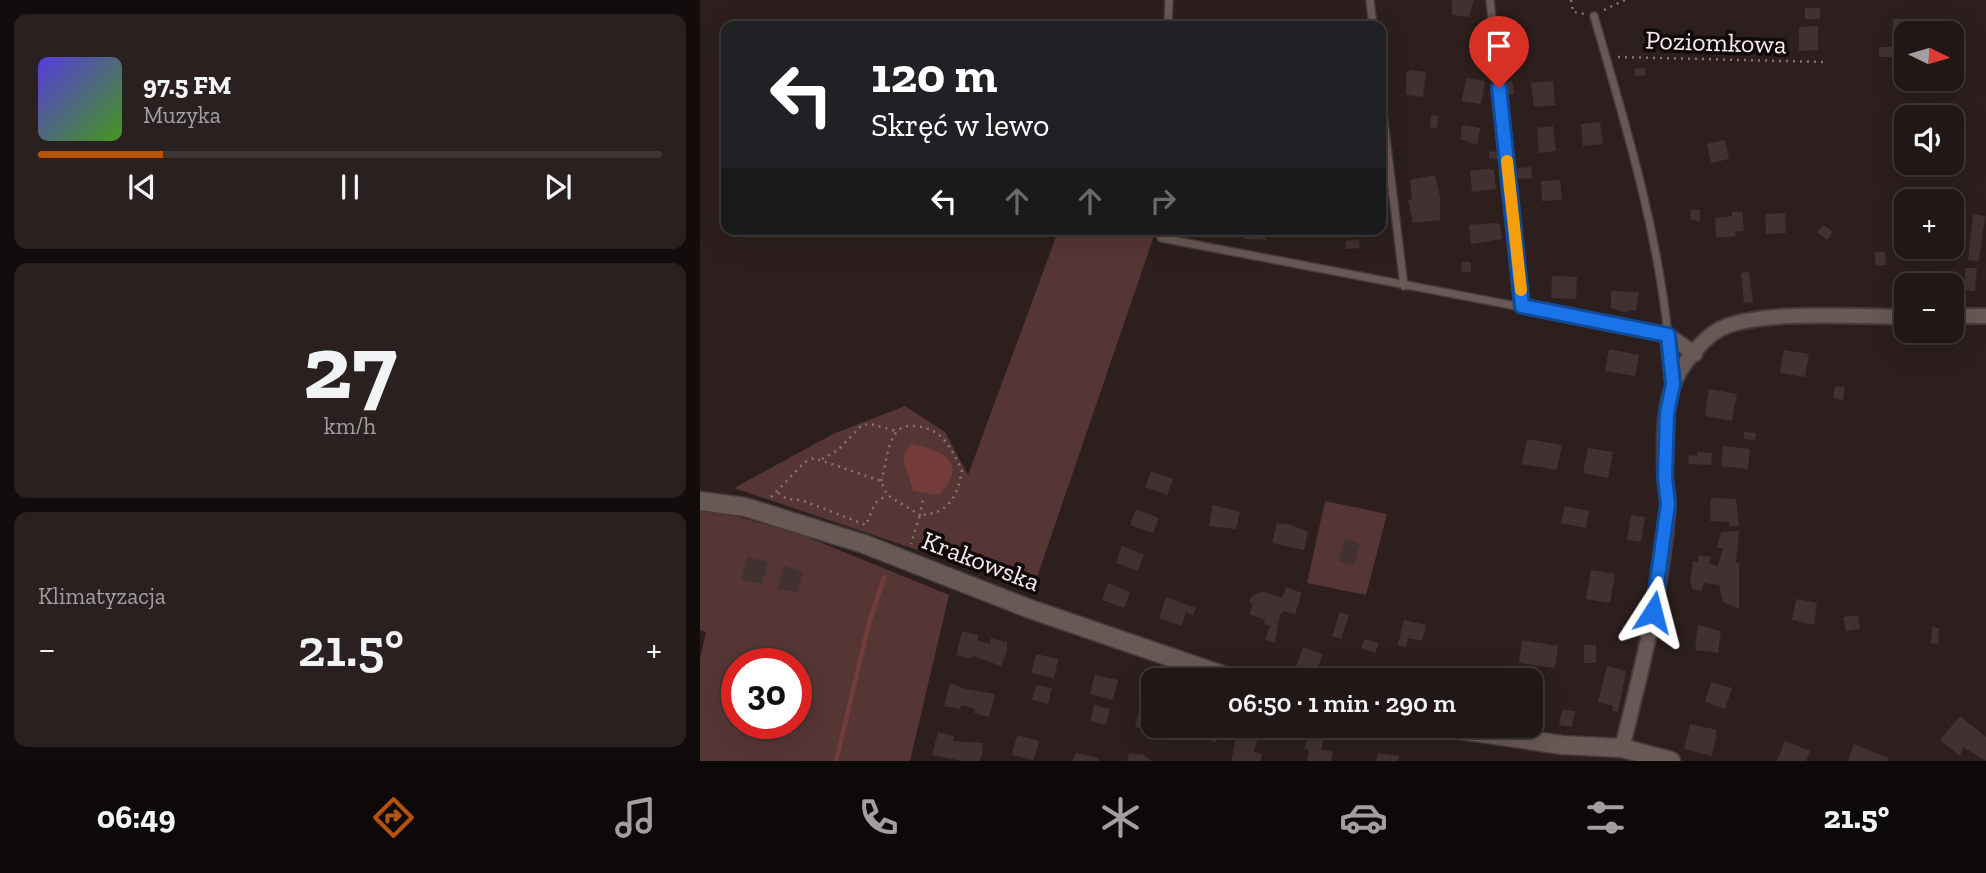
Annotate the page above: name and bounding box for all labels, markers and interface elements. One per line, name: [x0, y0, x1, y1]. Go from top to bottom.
pin: [1469, 16, 1529, 88]
north arrow: [1894, 21, 1964, 91]
map controls: [1894, 21, 1964, 343]
street label: Poziomkowa: [1645, 24, 1788, 60]
icon: arrive: [1480, 27, 1518, 65]
text: 120 m: [871, 46, 997, 105]
icon: left: [756, 49, 847, 140]
text: 97.5 FM: [143, 69, 231, 101]
text: Muzyka: [143, 101, 221, 129]
button: sound: [1894, 105, 1964, 175]
text: Skręć w lewo: [871, 106, 1049, 144]
icon: previous: [123, 168, 161, 206]
icon: pause: [331, 168, 369, 206]
icon: next: [539, 168, 577, 206]
icon: left: [925, 182, 963, 220]
icon: ahead: [998, 182, 1036, 220]
icon: ahead: [1071, 182, 1109, 220]
icon: right: [1144, 182, 1182, 220]
button: +: [1894, 189, 1964, 259]
button: −: [1894, 273, 1964, 343]
text: 27: [303, 312, 397, 421]
text: km/h: [324, 412, 376, 440]
street label: Krakowska: [918, 524, 1045, 598]
position arrow: [1616, 575, 1690, 649]
text: Klimatyzacja: [38, 582, 166, 610]
text: 21.5°: [298, 617, 404, 679]
text: −: [38, 626, 56, 672]
text: +: [646, 626, 662, 672]
speed limit sign: 30: [721, 648, 812, 739]
text: 06:50 · 1 min · 290 m: [1228, 687, 1456, 719]
icon: directions: [369, 793, 418, 842]
icon: music: [611, 793, 660, 842]
icon: phone: [854, 793, 903, 842]
icon: climate: [1096, 793, 1145, 842]
icon: car: [1339, 793, 1388, 842]
icon: filters: [1581, 793, 1630, 842]
text: 06:49: [97, 798, 176, 836]
text: 21.5°: [1824, 798, 1889, 836]

